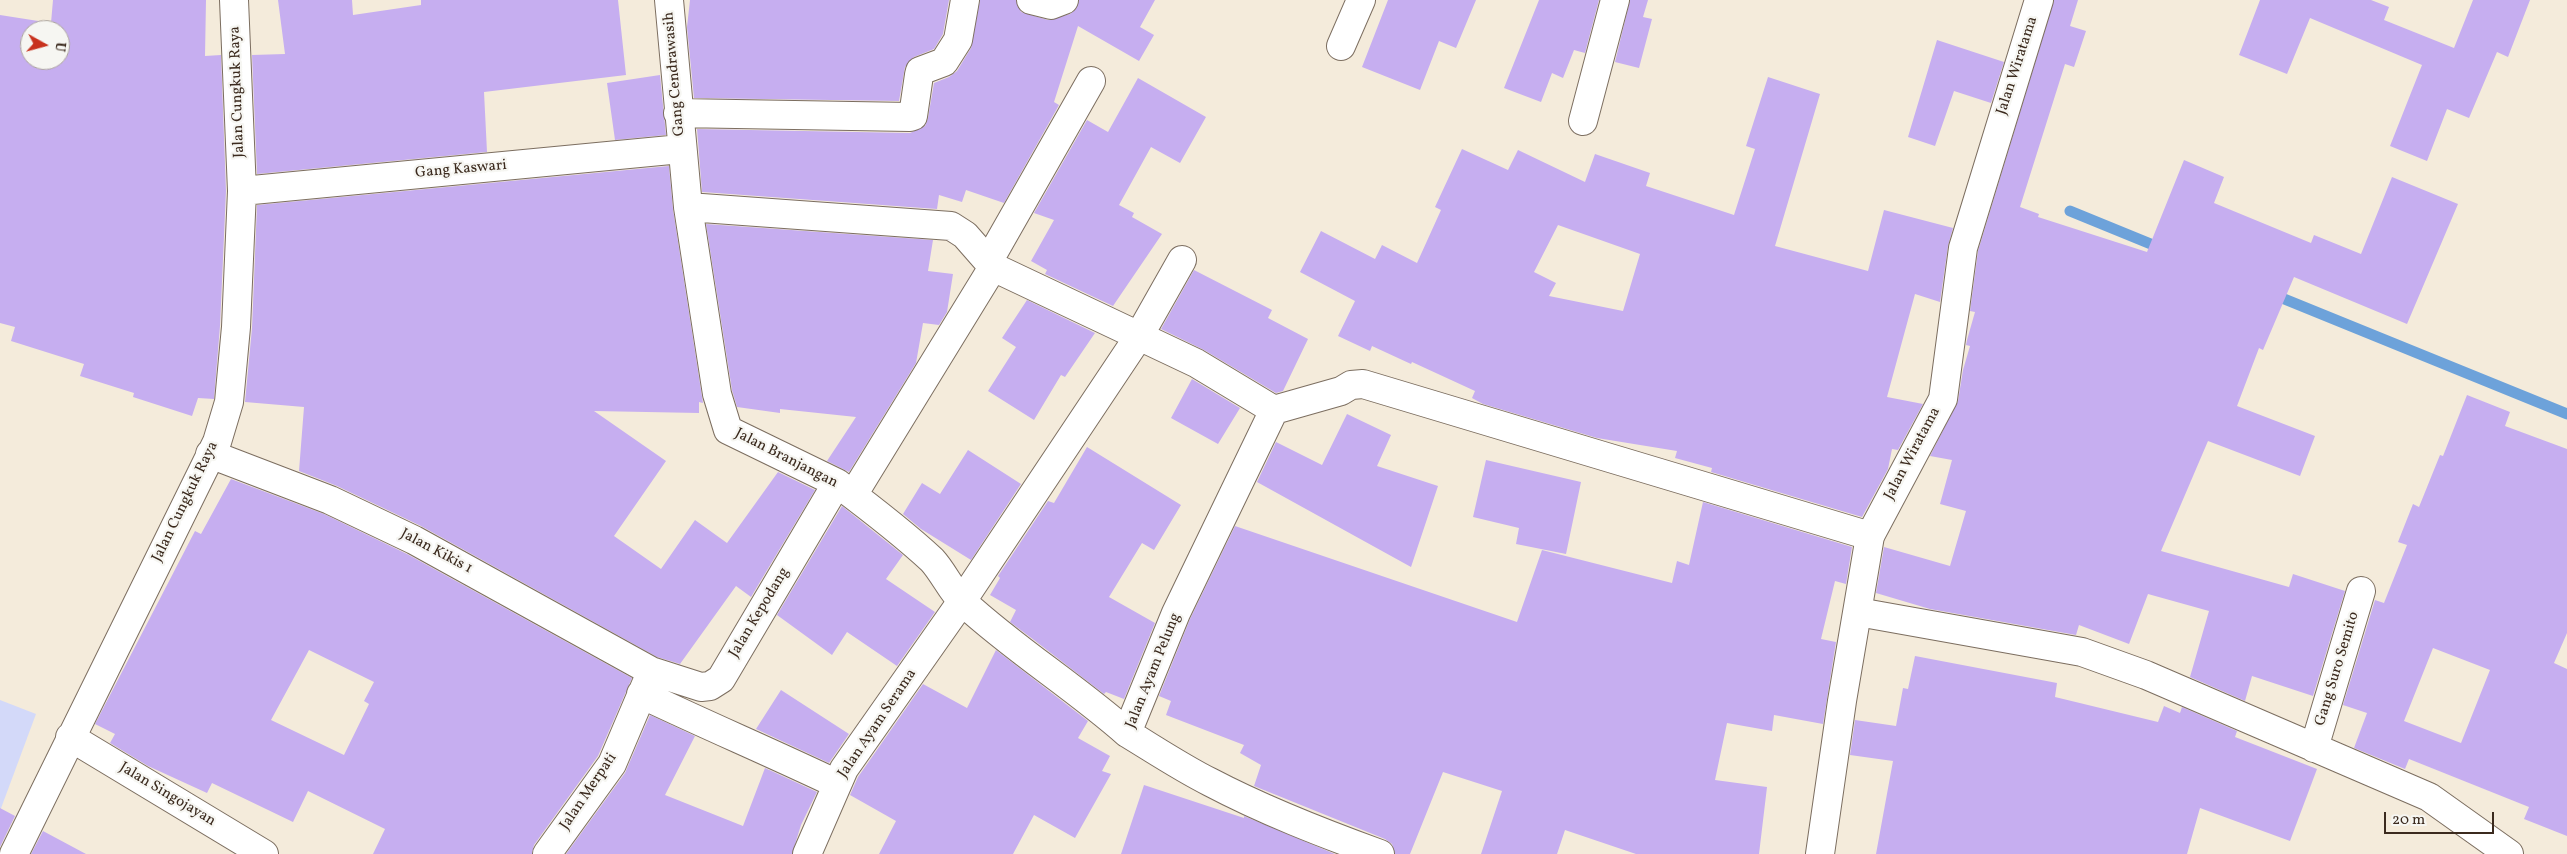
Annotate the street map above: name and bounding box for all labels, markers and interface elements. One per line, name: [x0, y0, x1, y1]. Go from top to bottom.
street label: Gang Cendrawasih: [661, 11, 689, 137]
street label: Jalan Wiratama: [1994, 15, 2042, 117]
north arrow: [20, 20, 70, 70]
street label: Jalan Cungkuk Raya: [227, 26, 249, 158]
text: U: [49, 41, 69, 53]
street label: Gang Kaswari: [415, 157, 507, 183]
street label: Jalan Wiratama: [1881, 405, 1945, 503]
street label: Jalan Branjangan: [732, 425, 840, 493]
street label: Jalan Cungkuk Raya: [149, 439, 223, 565]
street label: Jalan Kikis 1: [397, 526, 475, 578]
street label: Jalan Kepodang: [726, 565, 794, 661]
street label: Gang Suro Semito: [2312, 610, 2364, 728]
street label: Jalan Ayam Pelung: [1123, 611, 1185, 731]
street label: Jalan Ayam Serama: [835, 666, 921, 782]
street label: Jalan Merpati: [557, 750, 621, 834]
street label: Jalan Singojayan: [115, 759, 219, 831]
scale bar: [2387, 802, 2497, 834]
text: 20 m: [2392, 810, 2425, 831]

